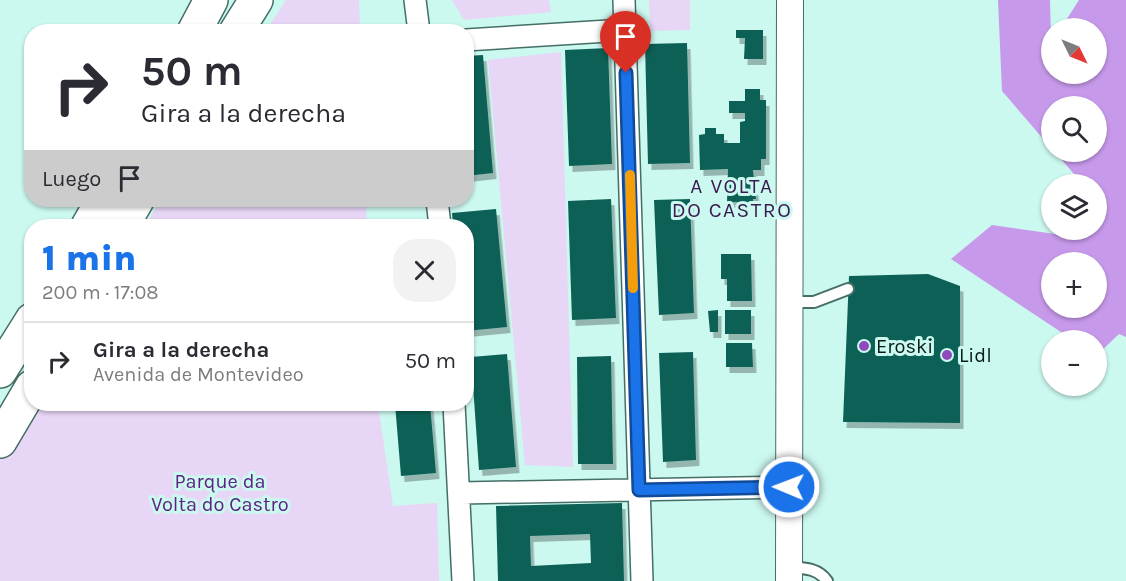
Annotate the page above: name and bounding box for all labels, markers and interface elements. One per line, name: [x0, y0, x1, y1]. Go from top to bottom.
pin: [600, 11, 651, 73]
north arrow: [1041, 18, 1107, 84]
map controls: [1041, 18, 1107, 396]
icon: arrive: [609, 20, 642, 53]
text: 50 m: [141, 46, 243, 96]
icon: right: [42, 48, 120, 126]
button: search: [1041, 96, 1107, 162]
text: Gira a la derecha: [141, 97, 346, 129]
icon: arrive: [113, 162, 146, 195]
text: Luego: [42, 166, 101, 192]
district label: A VOLTA DO CASTRO: [672, 174, 792, 222]
button: layers: [1041, 174, 1107, 240]
text: 1 min: [42, 237, 136, 279]
button: close: [393, 239, 456, 302]
button: +: [1041, 252, 1107, 318]
text: 200 m · 17:08: [42, 281, 159, 304]
button: −: [1041, 330, 1107, 396]
place label: Eroski: [876, 335, 933, 358]
text: Gira a la derecha: [93, 337, 269, 363]
marker: Eroski: [857, 339, 871, 353]
place label: Lidl: [959, 344, 992, 367]
icon: right: [42, 345, 75, 378]
text: 50 m: [405, 348, 456, 374]
marker: Lidl: [940, 348, 954, 362]
text: Avenida de Montevideo: [93, 363, 304, 386]
position arrow: [757, 455, 821, 519]
park label: Parque da Volta do Castro: [151, 470, 289, 516]

